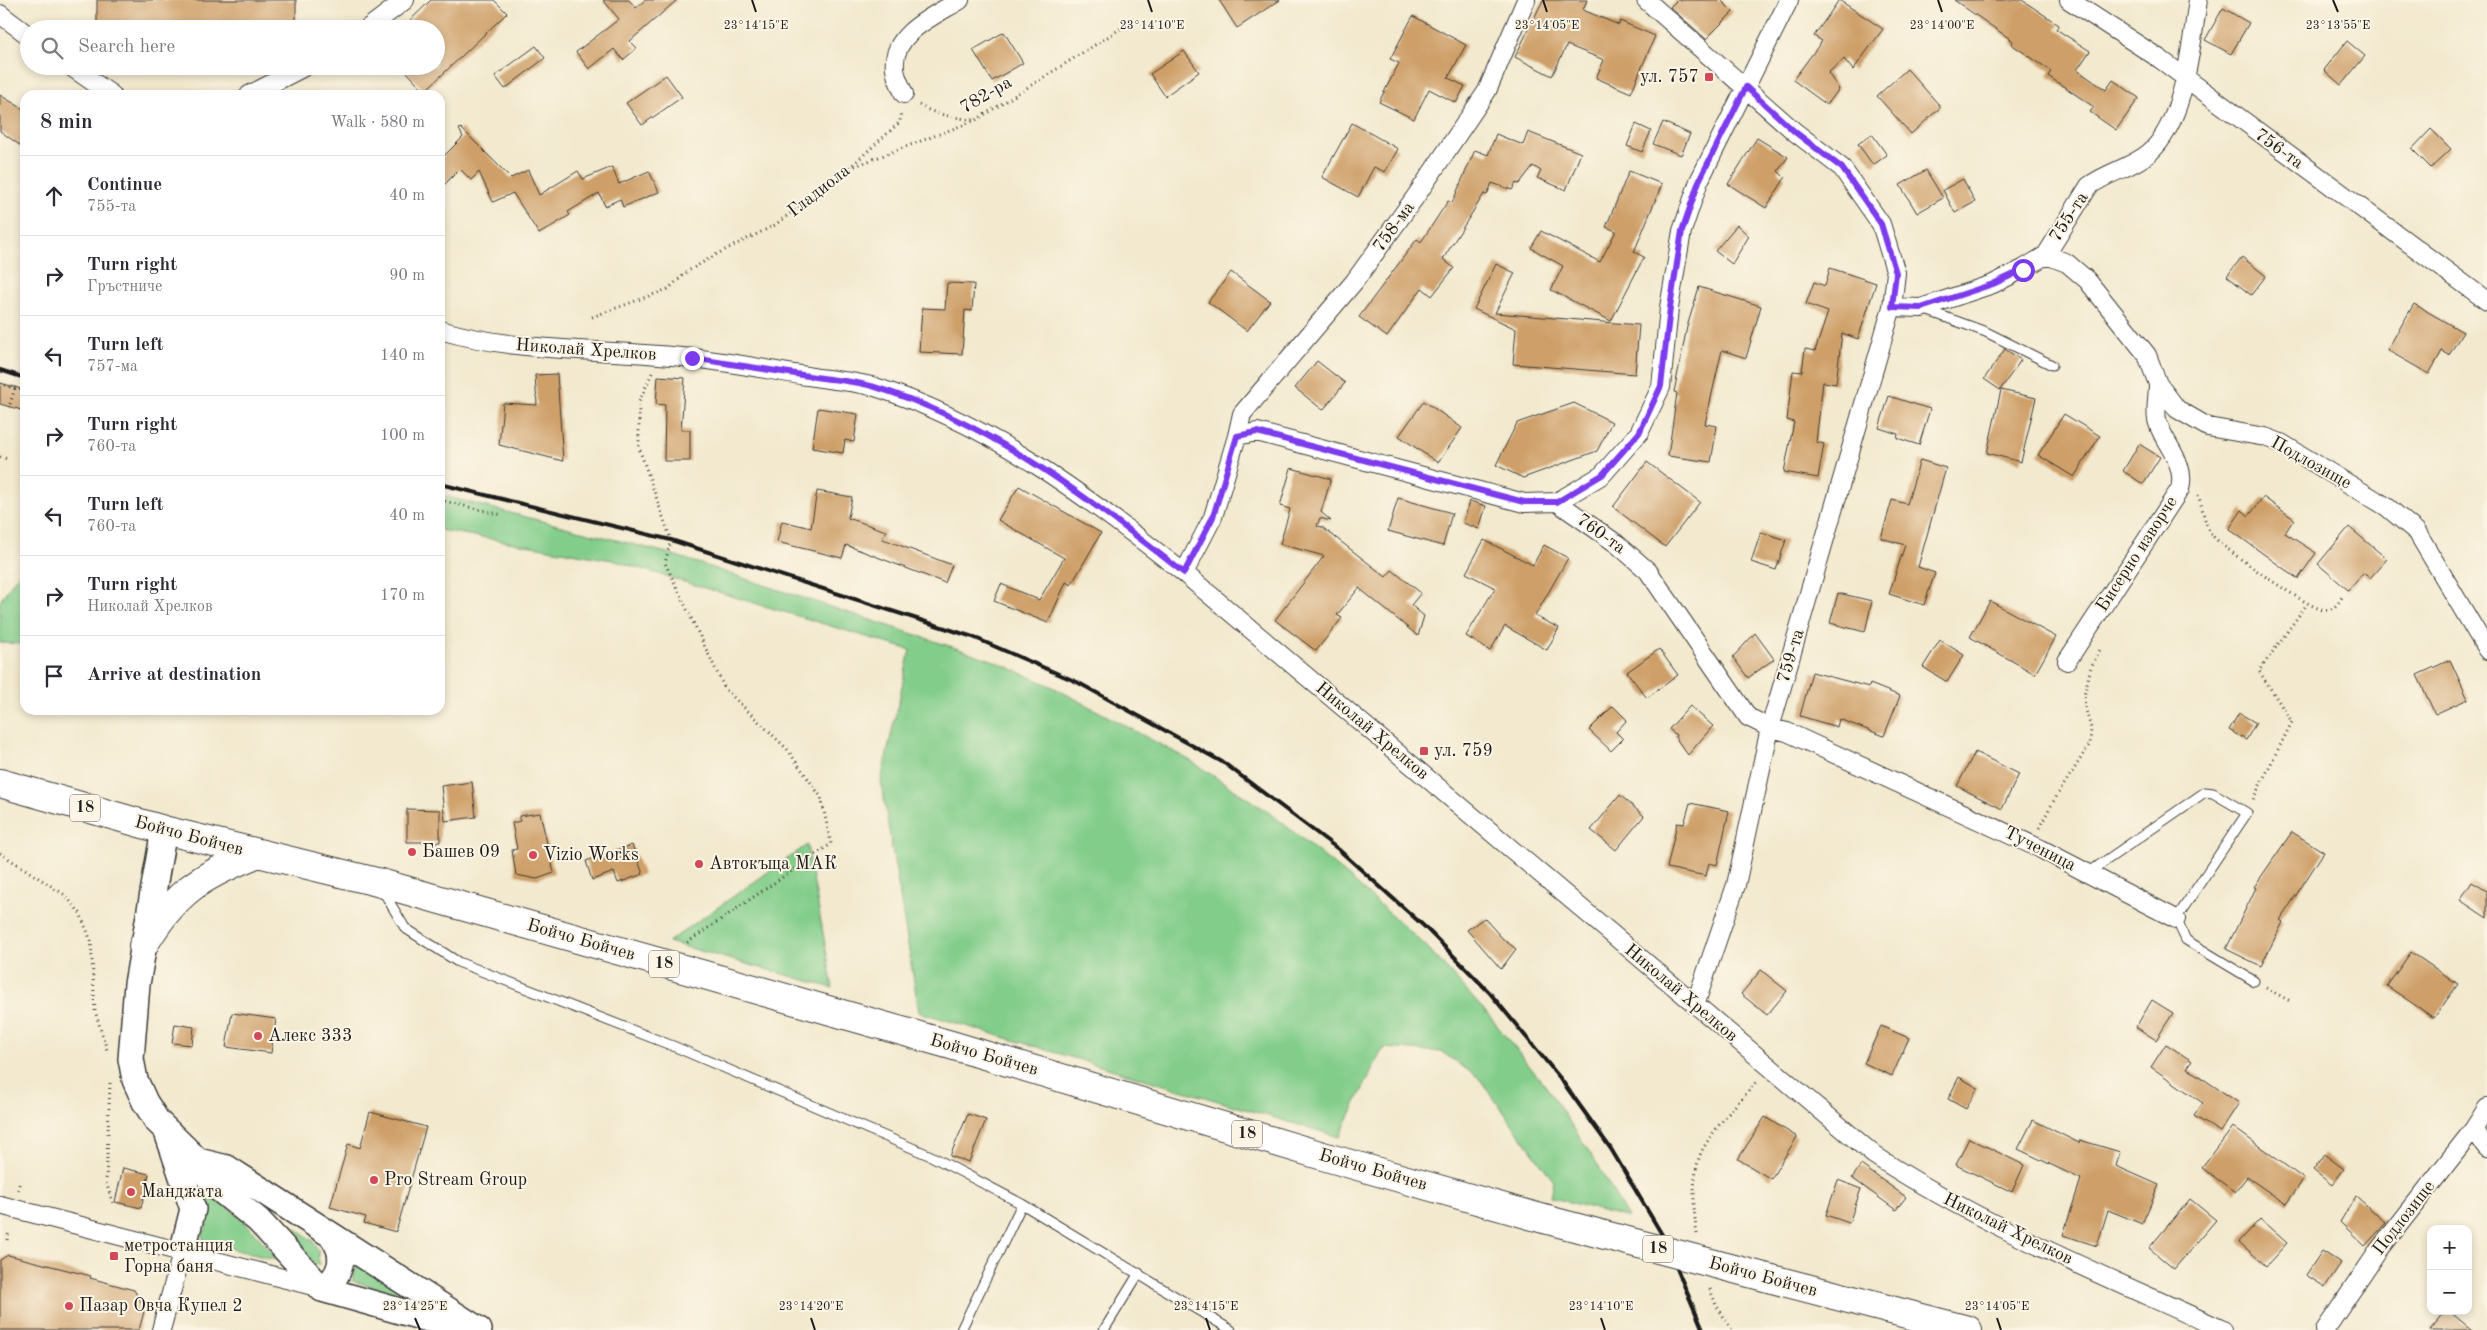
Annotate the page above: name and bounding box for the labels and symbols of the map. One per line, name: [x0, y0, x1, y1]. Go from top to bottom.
text: 23°14'15"E: [724, 19, 788, 32]
text: 23°14'05"E: [1515, 19, 1579, 32]
text: 23°13'55"E: [2306, 19, 2370, 32]
text: 23°14'10"E: [1120, 20, 1184, 32]
text: 23°14'00"E: [1910, 20, 1974, 32]
place label: ул. 757: [1640, 68, 1699, 86]
marker: ул. 757: [1703, 71, 1715, 83]
street label: 782-ра: [957, 73, 1015, 117]
street label: 756-та: [2251, 125, 2307, 173]
street label: Гладиола: [785, 161, 854, 221]
street label: 755-та: [2046, 189, 2092, 245]
street label: 758-ма: [1370, 198, 1418, 255]
route start: [2012, 259, 2035, 282]
street label: Николай Хрелков: [515, 336, 657, 364]
route end: [681, 347, 704, 370]
street label: Подлозище: [2268, 434, 2354, 492]
street label: Бисерно изворче: [2093, 493, 2181, 615]
street label: 760-та: [1573, 510, 1629, 558]
street label: 759-та: [1774, 627, 1808, 685]
street label: Николай Хрелков: [1312, 679, 1432, 783]
place label: ул. 759: [1434, 742, 1493, 760]
marker: ул. 759: [1418, 745, 1430, 757]
road number: 18: [70, 794, 100, 821]
street label: Бойчо Бойчев: [133, 813, 245, 859]
street label: Тученица: [2001, 823, 2079, 875]
place label: Башев 09: [422, 843, 500, 861]
marker: Башев 09: [406, 846, 418, 858]
place label: Vizio Works: [543, 846, 639, 864]
marker: Vizio Works: [527, 849, 539, 861]
place label: Автокъща МАК: [709, 855, 837, 873]
marker: Автокъща МАК: [693, 858, 705, 870]
street label: Бойчо Бойчев: [525, 916, 637, 964]
street label: Николай Хрелков: [1621, 941, 1741, 1045]
road number: 18: [649, 951, 679, 978]
place label: Алекс 333: [268, 1027, 352, 1045]
marker: Алекс 333: [252, 1030, 264, 1042]
street label: Бойчо Бойчев: [928, 1031, 1040, 1079]
road number: 18: [1232, 1120, 1262, 1148]
street label: Бойчо Бойчев: [1317, 1146, 1429, 1194]
place label: Pro Stream Group: [384, 1171, 527, 1189]
marker: Pro Stream Group: [368, 1174, 380, 1186]
street label: Подлозище: [2370, 1177, 2438, 1259]
place label: Манджата: [141, 1183, 223, 1201]
marker: Манджата: [125, 1186, 137, 1198]
street label: Николай Хрелков: [1941, 1190, 2075, 1268]
road number: 18: [1643, 1236, 1673, 1262]
place label: метростанция Горна баня: [124, 1237, 233, 1276]
marker: метростанция Горна баня: [108, 1250, 120, 1262]
street label: Бойчо Бойчев: [1707, 1254, 1819, 1300]
place label: Пазар Овча Купел 2: [79, 1297, 243, 1315]
marker: Пазар Овча Купел 2: [63, 1300, 75, 1312]
text: 23°14'25"E: [383, 1300, 447, 1313]
text: 23°14'15"E: [1174, 1300, 1238, 1313]
text: 23°14'05"E: [1965, 1300, 2029, 1313]
text: 23°14'20"E: [779, 1301, 843, 1313]
text: 23°14'10"E: [1569, 1301, 1633, 1313]

